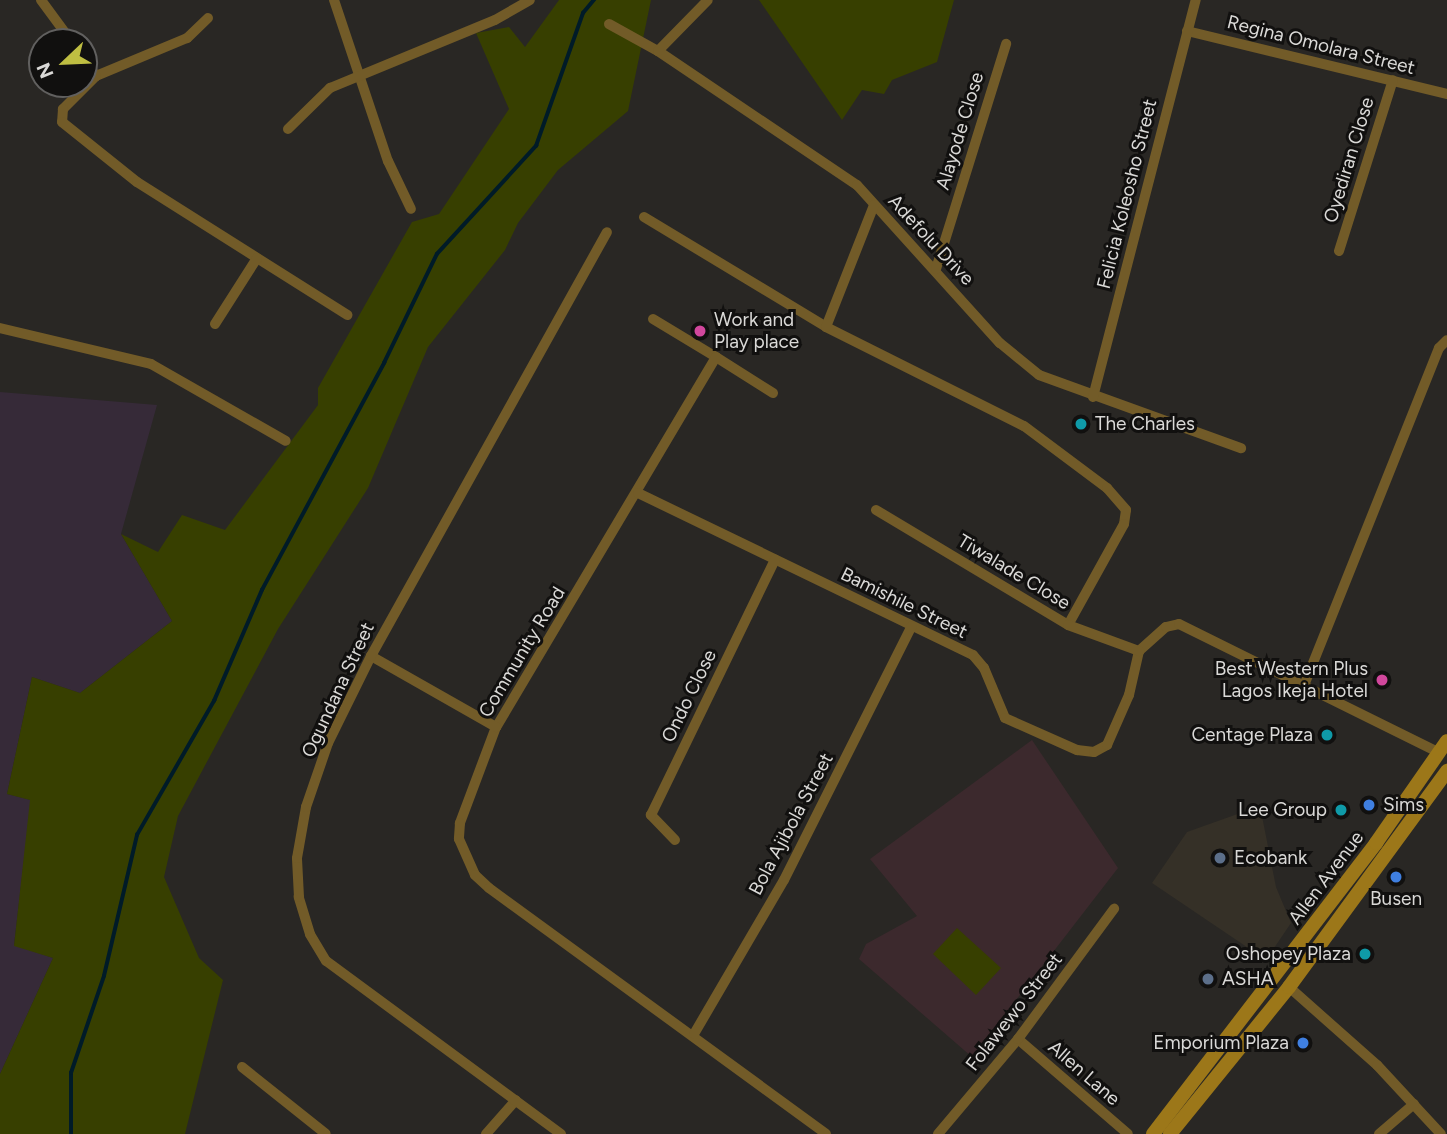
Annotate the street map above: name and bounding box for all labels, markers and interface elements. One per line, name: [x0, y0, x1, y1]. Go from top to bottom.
street label: Regina Omolara Street: [1225, 11, 1417, 79]
north arrow: [28, 28, 98, 98]
text: N: [32, 59, 59, 82]
street label: Alayode Close: [931, 69, 989, 193]
street label: Oyediran Close: [1319, 95, 1379, 225]
street label: Felicia Koleosho Street: [1092, 97, 1162, 291]
street label: Adefolu Drive: [883, 190, 979, 290]
place label: Work and Play place: [714, 309, 799, 353]
marker: Work and Play place: [692, 323, 708, 339]
place label: The Charles: [1095, 413, 1195, 435]
marker: The Charles: [1073, 416, 1089, 432]
street label: Tiwalade Close: [954, 529, 1074, 615]
street label: Bamishile Street: [837, 562, 971, 644]
street label: Community Road: [474, 583, 570, 721]
street label: Ogundana Street: [297, 619, 379, 761]
street label: Ondo Close: [657, 646, 721, 746]
place label: Best Western Plus Lagos Ikeja Hotel: [1215, 658, 1368, 702]
marker: Best Western Plus Lagos Ikeja Hotel: [1374, 672, 1390, 688]
place label: Centage Plaza: [1191, 724, 1313, 746]
marker: Centage Plaza: [1319, 727, 1335, 743]
street label: Bola Ajibola Street: [744, 749, 838, 899]
place label: Sims: [1383, 794, 1424, 816]
marker: Sims: [1361, 797, 1377, 813]
place label: Lee Group: [1238, 799, 1327, 821]
marker: Lee Group: [1333, 802, 1349, 818]
street label: Allen Avenue: [1283, 827, 1369, 929]
place label: Ecobank: [1234, 847, 1307, 869]
marker: Ecobank: [1212, 850, 1228, 866]
marker: Busen: [1388, 869, 1404, 885]
place label: Busen: [1370, 888, 1422, 910]
place label: Oshopey Plaza: [1226, 943, 1351, 965]
marker: Oshopey Plaza: [1357, 946, 1373, 962]
street label: Folawewo Street: [961, 949, 1067, 1075]
place label: ASHA: [1222, 968, 1274, 990]
marker: ASHA: [1200, 971, 1216, 987]
place label: Emporium Plaza: [1153, 1032, 1289, 1054]
marker: Emporium Plaza: [1295, 1035, 1311, 1051]
street label: Allen Lane: [1044, 1036, 1124, 1110]

